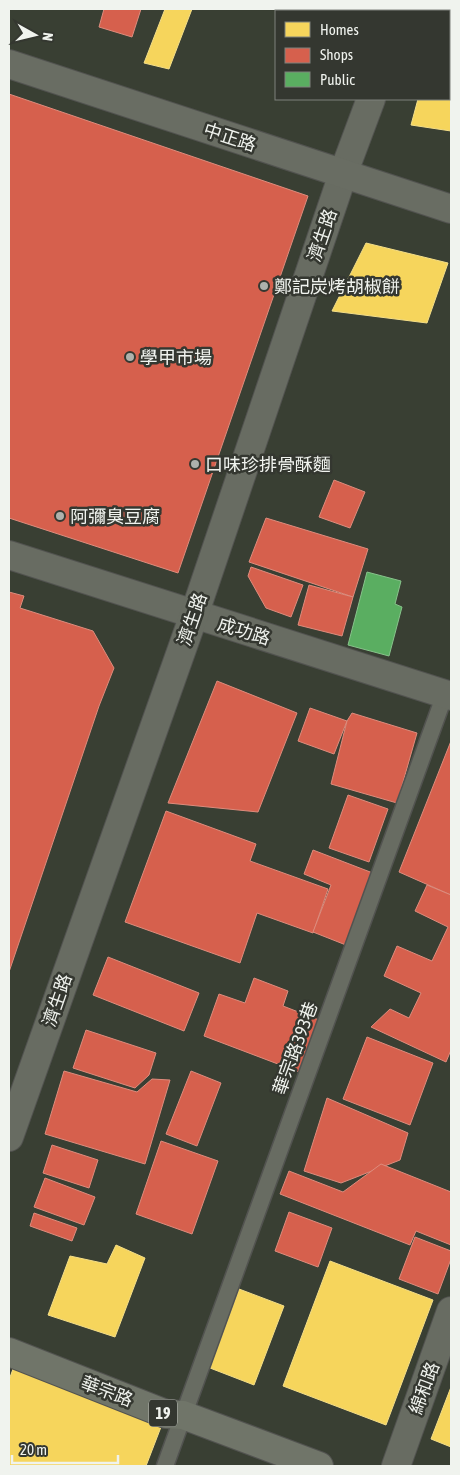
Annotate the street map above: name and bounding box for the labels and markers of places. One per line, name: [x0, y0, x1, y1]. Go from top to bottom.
place label: 鄭記炭烤胡椒餅: [274, 276, 400, 297]
marker: 鄭記炭烤胡椒餅: [258, 280, 270, 292]
place label: 學甲市場: [140, 347, 212, 368]
marker: 學甲市場: [124, 351, 136, 363]
place label: 口味珍排骨酥麵: [205, 454, 331, 475]
marker: 口味珍排骨酥麵: [189, 458, 201, 470]
place label: 阿彌臭豆腐: [70, 506, 160, 527]
marker: 阿彌臭豆腐: [54, 510, 66, 522]

